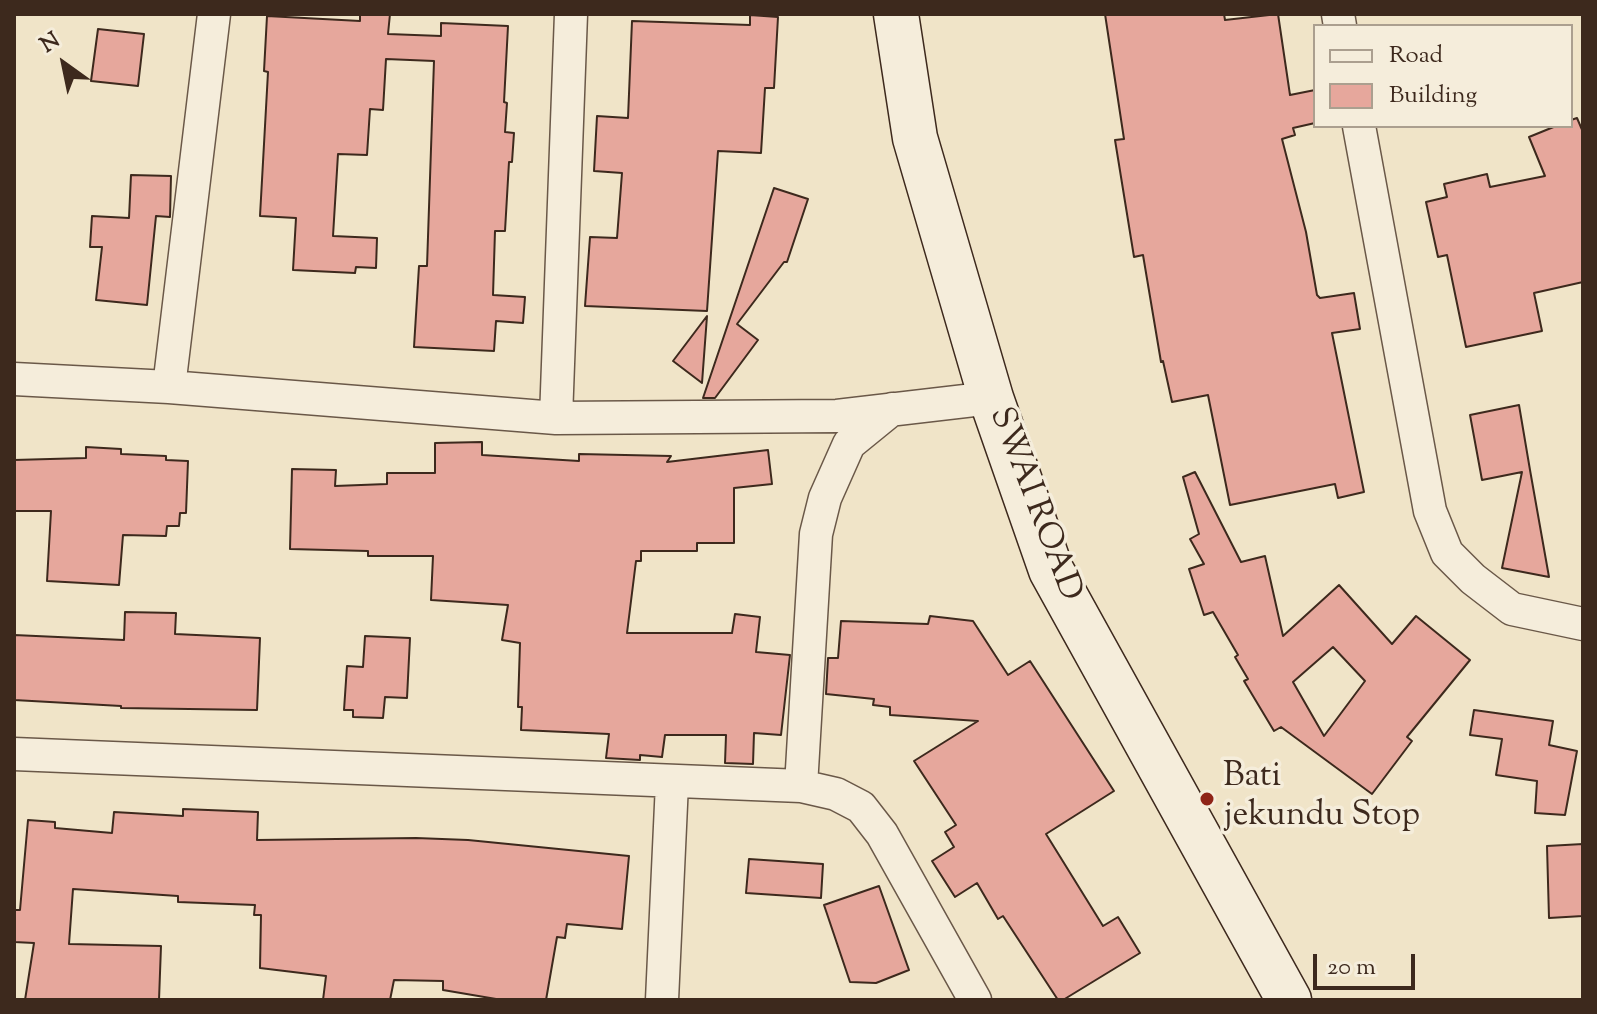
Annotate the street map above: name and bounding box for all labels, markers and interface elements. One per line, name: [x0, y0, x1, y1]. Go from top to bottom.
north arrow: [24, 24, 104, 104]
legend: [1313, 24, 1573, 128]
text: N: [35, 26, 67, 62]
text: Road: [1389, 39, 1443, 73]
text: Building: [1389, 79, 1477, 113]
street label: SWAI ROAD: [977, 402, 1089, 608]
place label: Bati jekundu Stop: [1223, 759, 1420, 838]
marker: Bati jekundu Stop: [1198, 790, 1216, 808]
scale bar: [1317, 938, 1419, 988]
text: 20 m: [1327, 951, 1376, 985]

